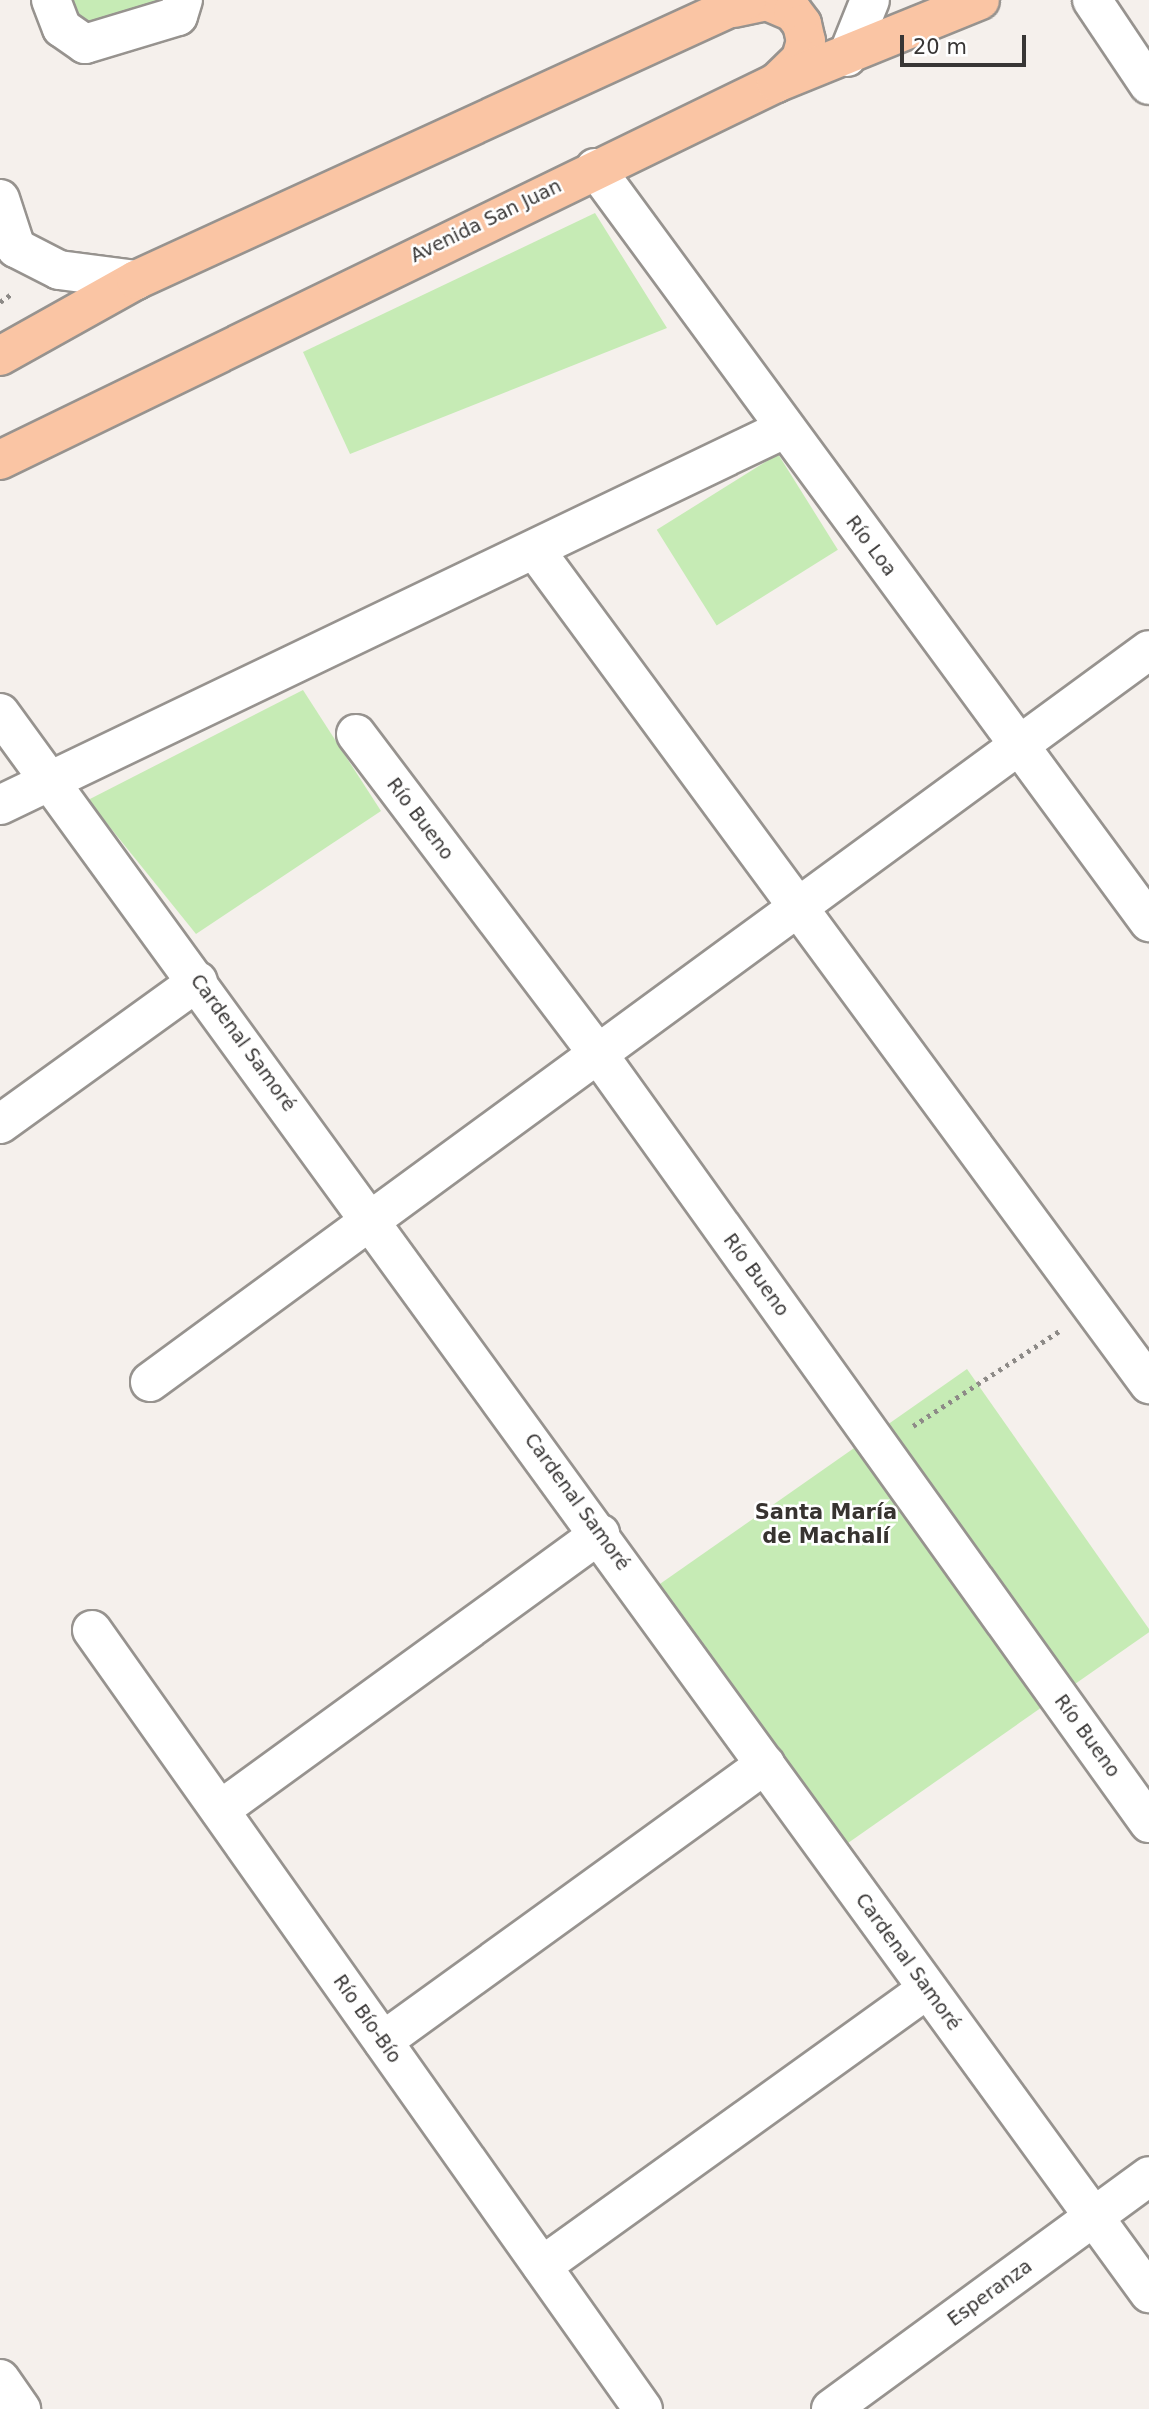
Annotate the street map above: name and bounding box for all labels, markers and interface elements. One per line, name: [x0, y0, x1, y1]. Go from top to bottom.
scale bar: [904, 21, 1030, 65]
text: 20 m: [913, 35, 967, 59]
street label: Avenida San Juan: [407, 175, 565, 267]
street label: Río Loa: [841, 511, 901, 581]
street label: Río Bueno: [382, 774, 458, 864]
street label: Cardenal Samoré: [186, 970, 300, 1116]
street label: Río Bueno: [718, 1229, 794, 1321]
street label: Cardenal Samoré: [520, 1429, 634, 1575]
district label: Santa María de Machalí: [755, 1499, 897, 1549]
street label: Río Bueno: [1049, 1690, 1125, 1782]
street label: Cardenal Samoré: [851, 1889, 965, 2035]
street label: Río Bío-Bío: [328, 1970, 406, 2068]
street label: Esperanza: [943, 2255, 1037, 2331]

